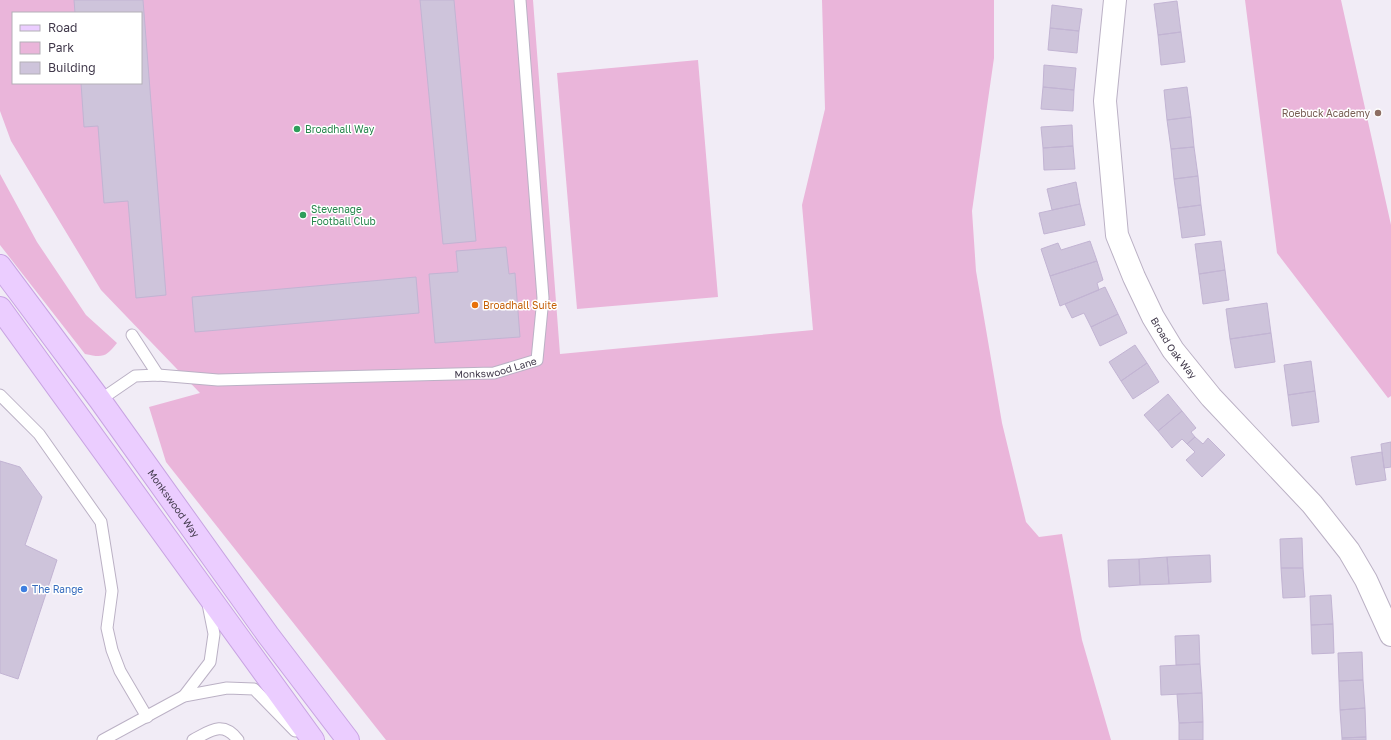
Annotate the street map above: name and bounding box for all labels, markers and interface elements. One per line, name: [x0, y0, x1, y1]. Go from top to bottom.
legend: [12, 12, 142, 84]
text: Road: [48, 20, 77, 35]
text: Park: [48, 40, 74, 55]
text: Building: [48, 60, 96, 75]
place label: Roebuck Academy: [1282, 107, 1370, 119]
marker: Roebuck Academy: [1373, 108, 1383, 118]
place label: Broadhall Way: [305, 123, 375, 135]
marker: Broadhall Way: [292, 124, 302, 134]
place label: Stevenage Football Club: [311, 203, 376, 227]
marker: Stevenage Football Club: [298, 210, 308, 220]
place label: Broadhall Suite: [483, 299, 557, 311]
marker: Broadhall Suite: [470, 300, 480, 310]
street label: Broad Oak Way: [1149, 315, 1200, 381]
street label: Monkswood Lane: [454, 354, 538, 380]
street label: Monkswood Way: [145, 467, 202, 540]
place label: The Range: [32, 583, 83, 595]
marker: The Range: [19, 584, 29, 594]

